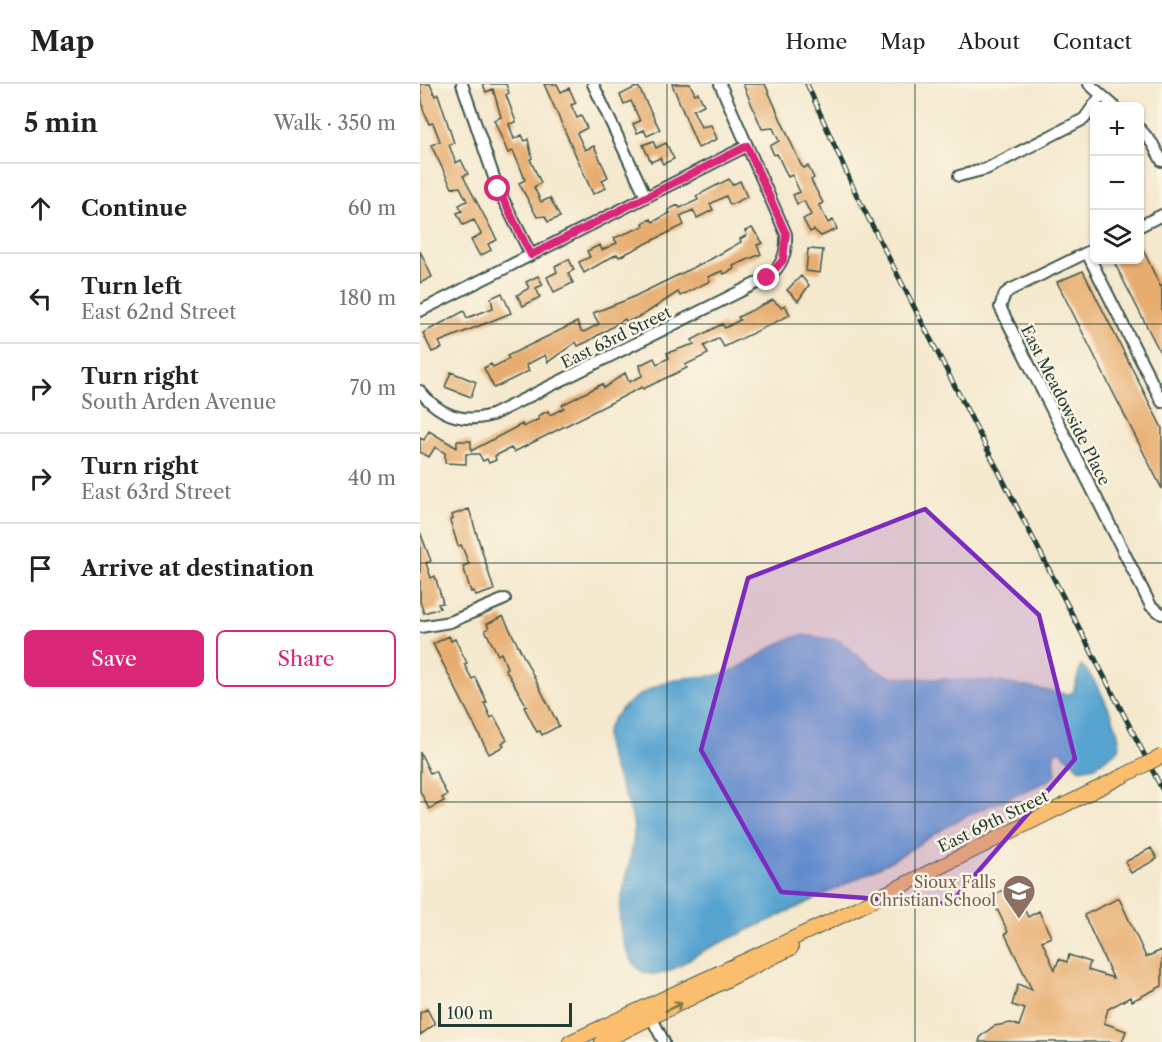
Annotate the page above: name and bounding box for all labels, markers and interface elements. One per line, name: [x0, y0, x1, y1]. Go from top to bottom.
text: Map: [30, 24, 94, 58]
text: Home: [786, 29, 847, 54]
text: Map: [880, 29, 925, 54]
text: About: [958, 29, 1020, 54]
text: Contact: [1053, 29, 1132, 54]
map controls: [1090, 102, 1144, 264]
button: +: [1090, 102, 1144, 156]
text: 5 min: [24, 107, 98, 139]
text: Walk · 350 m: [273, 111, 396, 135]
button: −: [1090, 156, 1144, 210]
route start: [484, 175, 510, 201]
icon: ahead: [24, 192, 57, 225]
text: Continue: [81, 195, 187, 222]
text: 60 m: [348, 196, 396, 220]
button: layers: [1090, 210, 1144, 264]
route end: [753, 264, 779, 290]
text: Turn left: [81, 273, 182, 300]
icon: left: [24, 282, 57, 315]
text: 180 m: [339, 286, 396, 310]
text: East 62nd Street: [81, 300, 236, 324]
street label: East 63rd Street: [558, 301, 675, 372]
street label: East Meadowside Place: [1017, 321, 1115, 489]
text: Turn right: [81, 363, 199, 390]
icon: right: [24, 372, 57, 405]
text: 70 m: [350, 376, 396, 400]
text: South Arden Avenue: [81, 390, 276, 414]
text: Turn right: [81, 453, 199, 480]
icon: right: [24, 462, 57, 495]
text: 40 m: [348, 466, 396, 490]
text: East 63rd Street: [81, 480, 231, 504]
icon: arrive: [24, 552, 57, 585]
text: Arrive at destination: [81, 555, 314, 582]
button: Save: [24, 630, 204, 687]
button: Share: [216, 630, 396, 687]
street label: East 69th Street: [935, 785, 1052, 856]
place label: Sioux Falls Christian School: [870, 872, 996, 910]
school or university icon: Sioux Falls Christian School: [1001, 873, 1037, 920]
scale bar: [438, 1000, 572, 1028]
one-way arrow: [664, 1000, 682, 1012]
text: 100 m: [447, 1003, 493, 1023]

